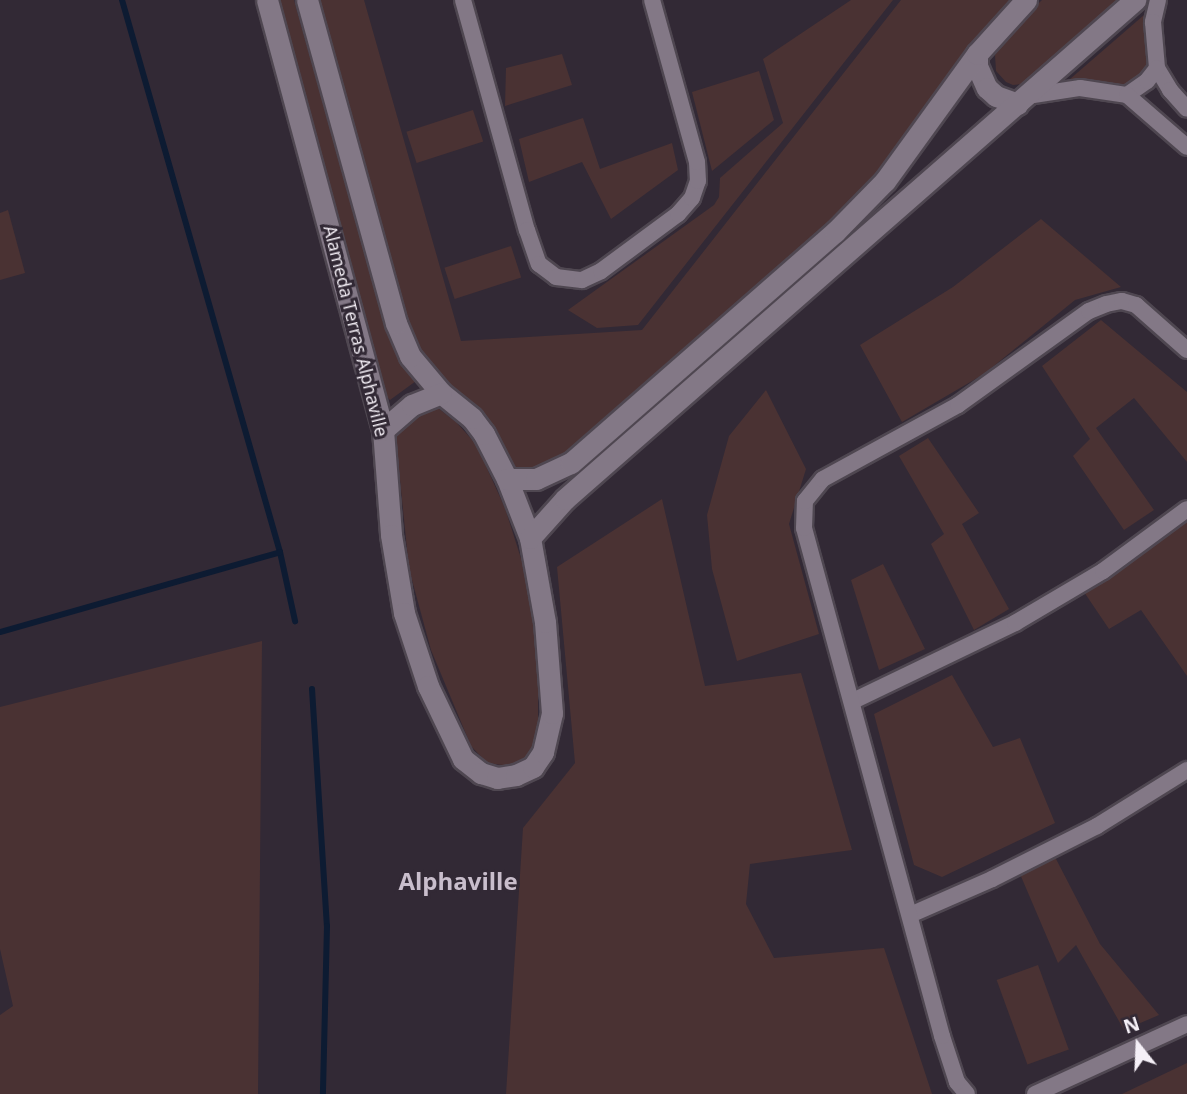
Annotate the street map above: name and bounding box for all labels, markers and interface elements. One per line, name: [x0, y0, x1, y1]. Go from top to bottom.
street label: Alameda Terras Alphaville: [319, 223, 393, 439]
district label: Alphaville: [398, 867, 518, 895]
north arrow: [1103, 1010, 1173, 1080]
text: N: [1120, 1010, 1143, 1040]

